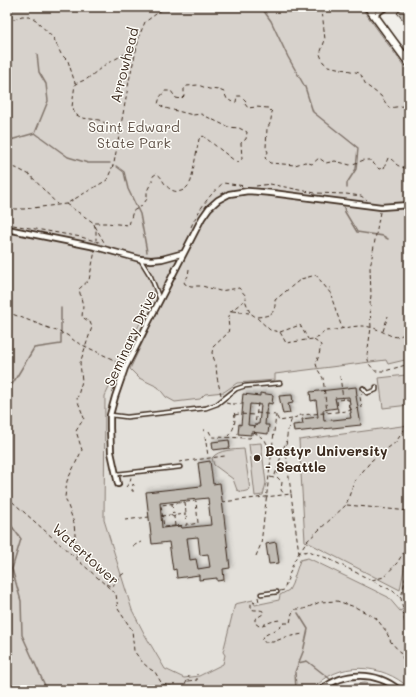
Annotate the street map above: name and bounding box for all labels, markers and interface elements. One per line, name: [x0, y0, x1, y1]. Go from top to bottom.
street label: Arrowhead: [105, 25, 143, 105]
park label: Saint Edward State Park: [88, 117, 180, 152]
street label: Seminary Drive: [99, 287, 161, 389]
place label: Bastyr University - Seattle: [265, 441, 388, 476]
marker: Bastyr University - Seattle: [252, 453, 262, 463]
street label: Watertower: [48, 519, 124, 589]

